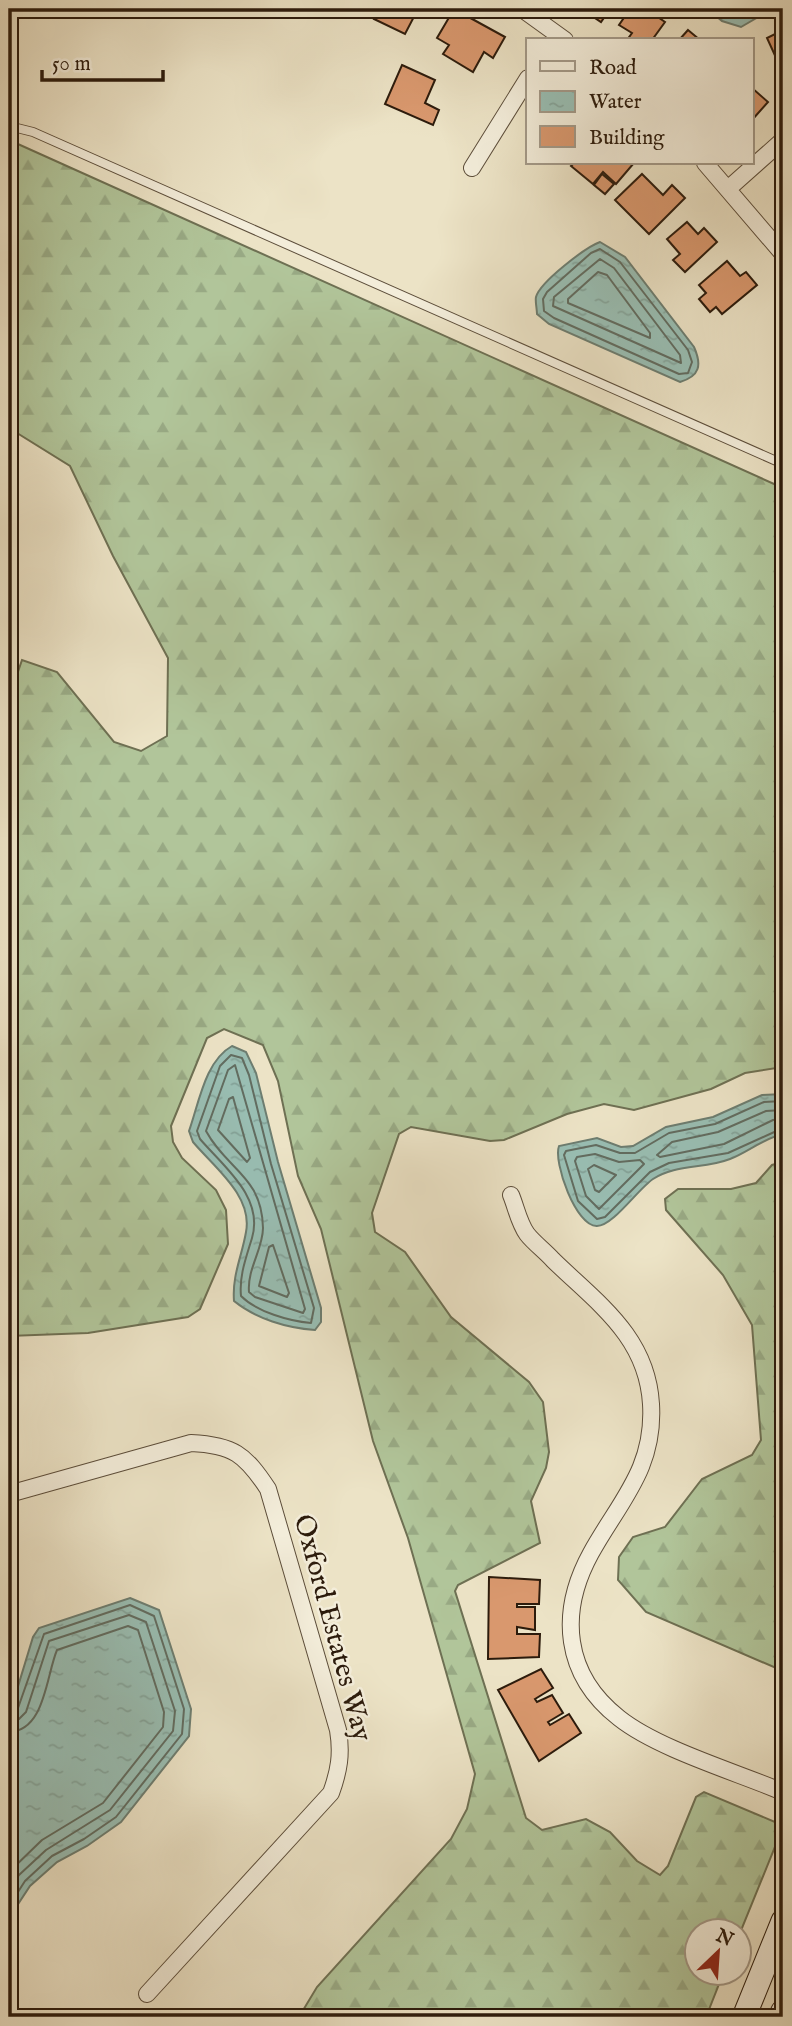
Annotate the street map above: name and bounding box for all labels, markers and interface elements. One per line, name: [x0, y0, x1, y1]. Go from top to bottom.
scale bar: [42, 38, 163, 82]
legend: [526, 38, 754, 164]
text: 50 m: [52, 51, 91, 78]
text: Road: [589, 55, 637, 82]
text: Water: [589, 89, 642, 116]
text: Building: [589, 125, 665, 152]
street label: Oxford Estates Way: [285, 1511, 379, 1745]
north arrow: [684, 1918, 754, 1988]
text: N: [711, 1924, 737, 1953]

